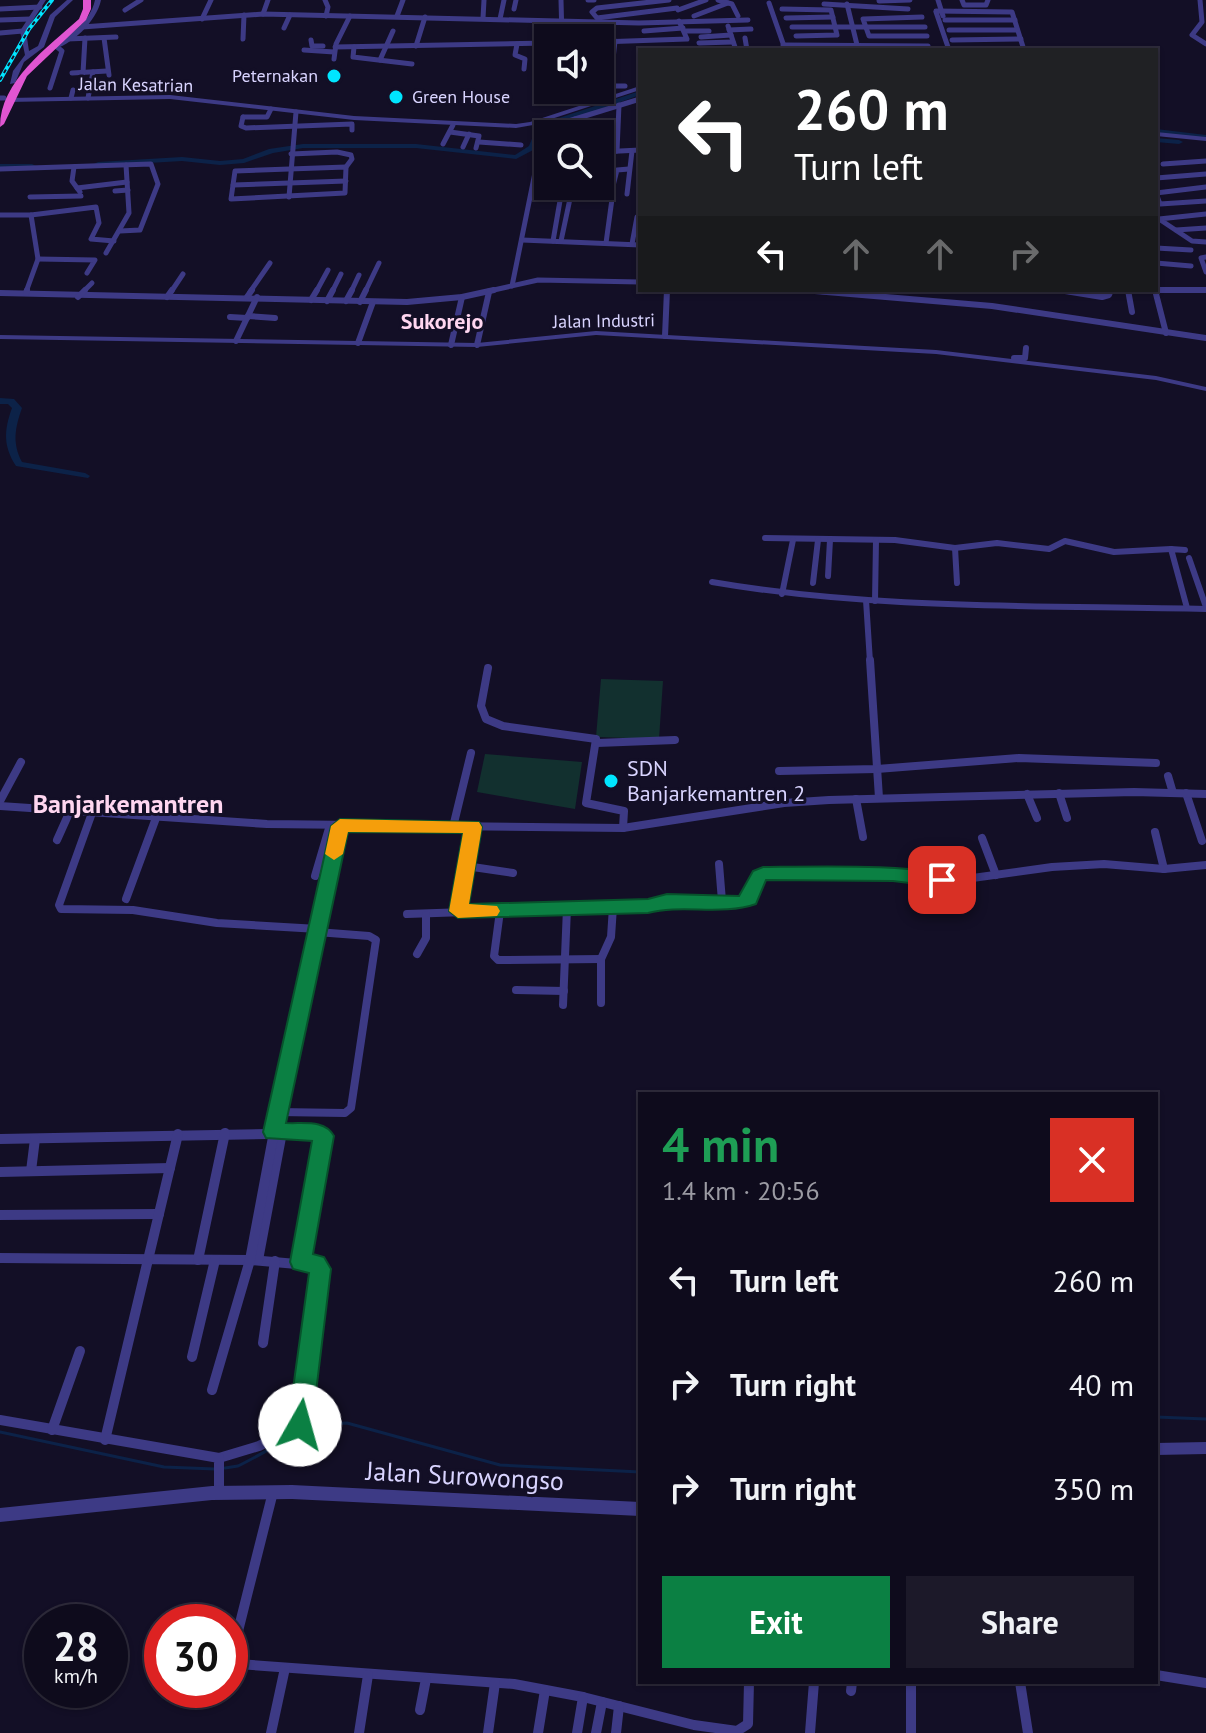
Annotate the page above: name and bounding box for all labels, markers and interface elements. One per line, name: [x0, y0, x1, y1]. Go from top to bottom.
map controls: [534, 24, 614, 200]
button: sound: [534, 24, 614, 104]
place label: Peternakan: [232, 64, 318, 87]
marker: Peternakan: [325, 67, 343, 85]
street label: Jalan Kesatrian: [78, 72, 193, 97]
text: 260 m: [794, 73, 949, 145]
icon: left: [662, 80, 766, 184]
place label: Green House: [412, 85, 510, 108]
marker: Green House: [387, 88, 405, 106]
button: search: [534, 120, 614, 200]
text: Turn left: [794, 143, 923, 190]
icon: left: [750, 232, 794, 276]
icon: ahead: [834, 232, 878, 276]
icon: ahead: [918, 232, 962, 276]
icon: right: [1002, 232, 1046, 276]
district label: Sukorejo: [401, 307, 483, 335]
street label: Jalan Industri: [552, 308, 655, 333]
place label: SDN Banjarkemantren 2: [627, 754, 805, 807]
marker: SDN Banjarkemantren 2: [602, 772, 620, 790]
district label: Banjarkemantren: [33, 787, 223, 820]
pin: [908, 846, 976, 914]
icon: arrive: [920, 858, 964, 902]
text: 4 min: [662, 1113, 779, 1175]
button: close: [1050, 1118, 1134, 1202]
text: 1.4 km · 20:56: [662, 1174, 820, 1207]
icon: left: [662, 1258, 706, 1302]
text: Turn left: [730, 1261, 838, 1300]
text: 260 m: [1053, 1261, 1134, 1300]
icon: right: [662, 1362, 706, 1406]
text: Turn right: [730, 1365, 856, 1404]
text: 40 m: [1069, 1365, 1134, 1404]
position arrow: [258, 1383, 342, 1467]
street label: Jalan Surowongso: [364, 1454, 565, 1497]
icon: right: [662, 1466, 706, 1510]
text: Turn right: [730, 1469, 856, 1508]
text: 350 m: [1053, 1469, 1134, 1508]
button: Exit: [662, 1576, 890, 1668]
button: Share: [906, 1576, 1134, 1668]
speed limit sign: 30: [144, 1604, 248, 1708]
text: 28: [53, 1620, 99, 1672]
text: km/h: [54, 1663, 98, 1689]

